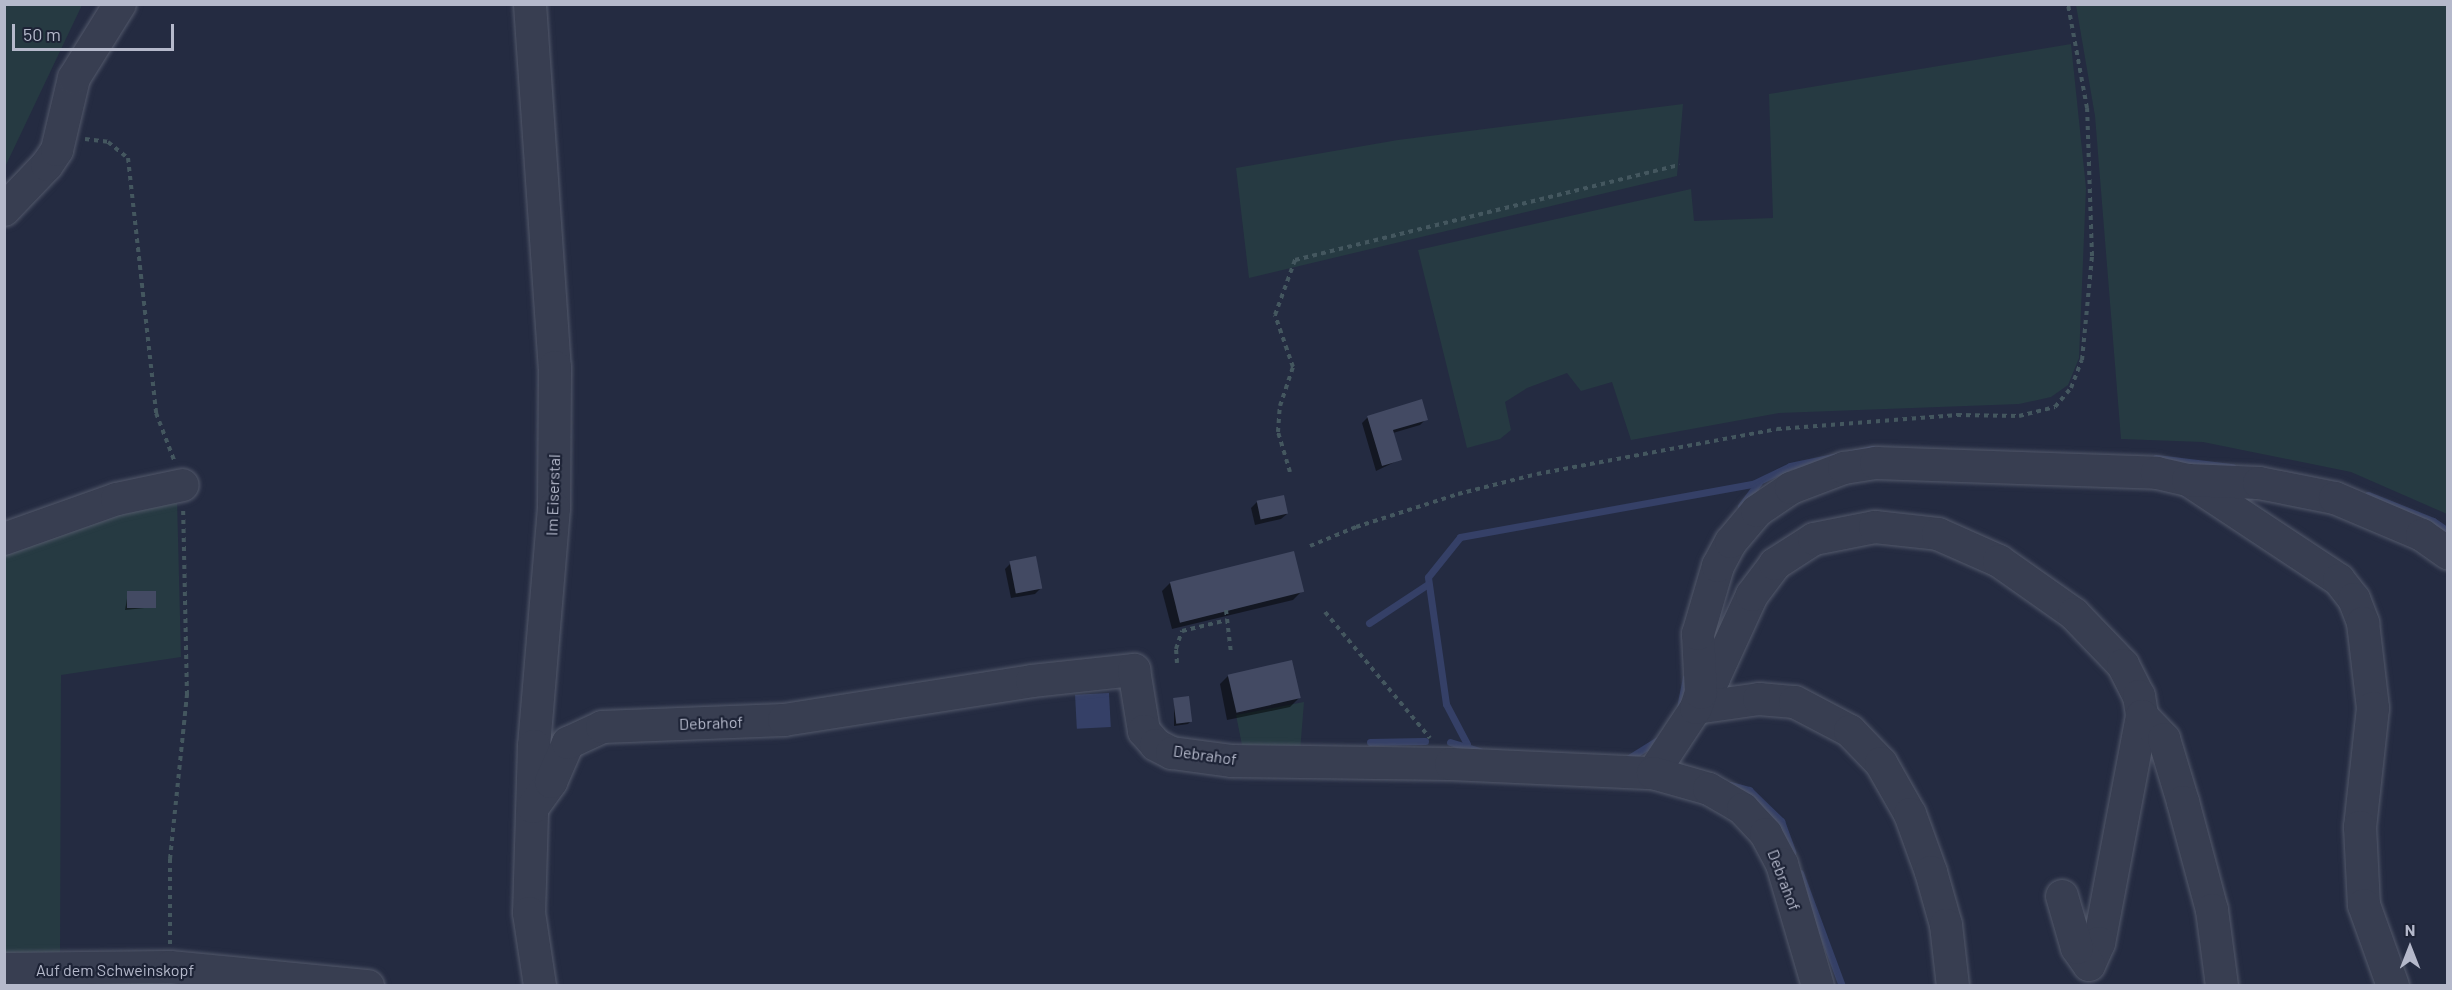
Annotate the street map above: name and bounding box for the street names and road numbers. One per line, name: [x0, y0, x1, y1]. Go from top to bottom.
street label: Im Eiserstal: [542, 454, 564, 536]
street label: Debrahof: [679, 712, 743, 734]
street label: Debrahof: [1172, 741, 1238, 769]
street label: Debrahof: [1764, 847, 1804, 913]
street label: Auf dem Schweinskopf: [36, 960, 194, 980]

